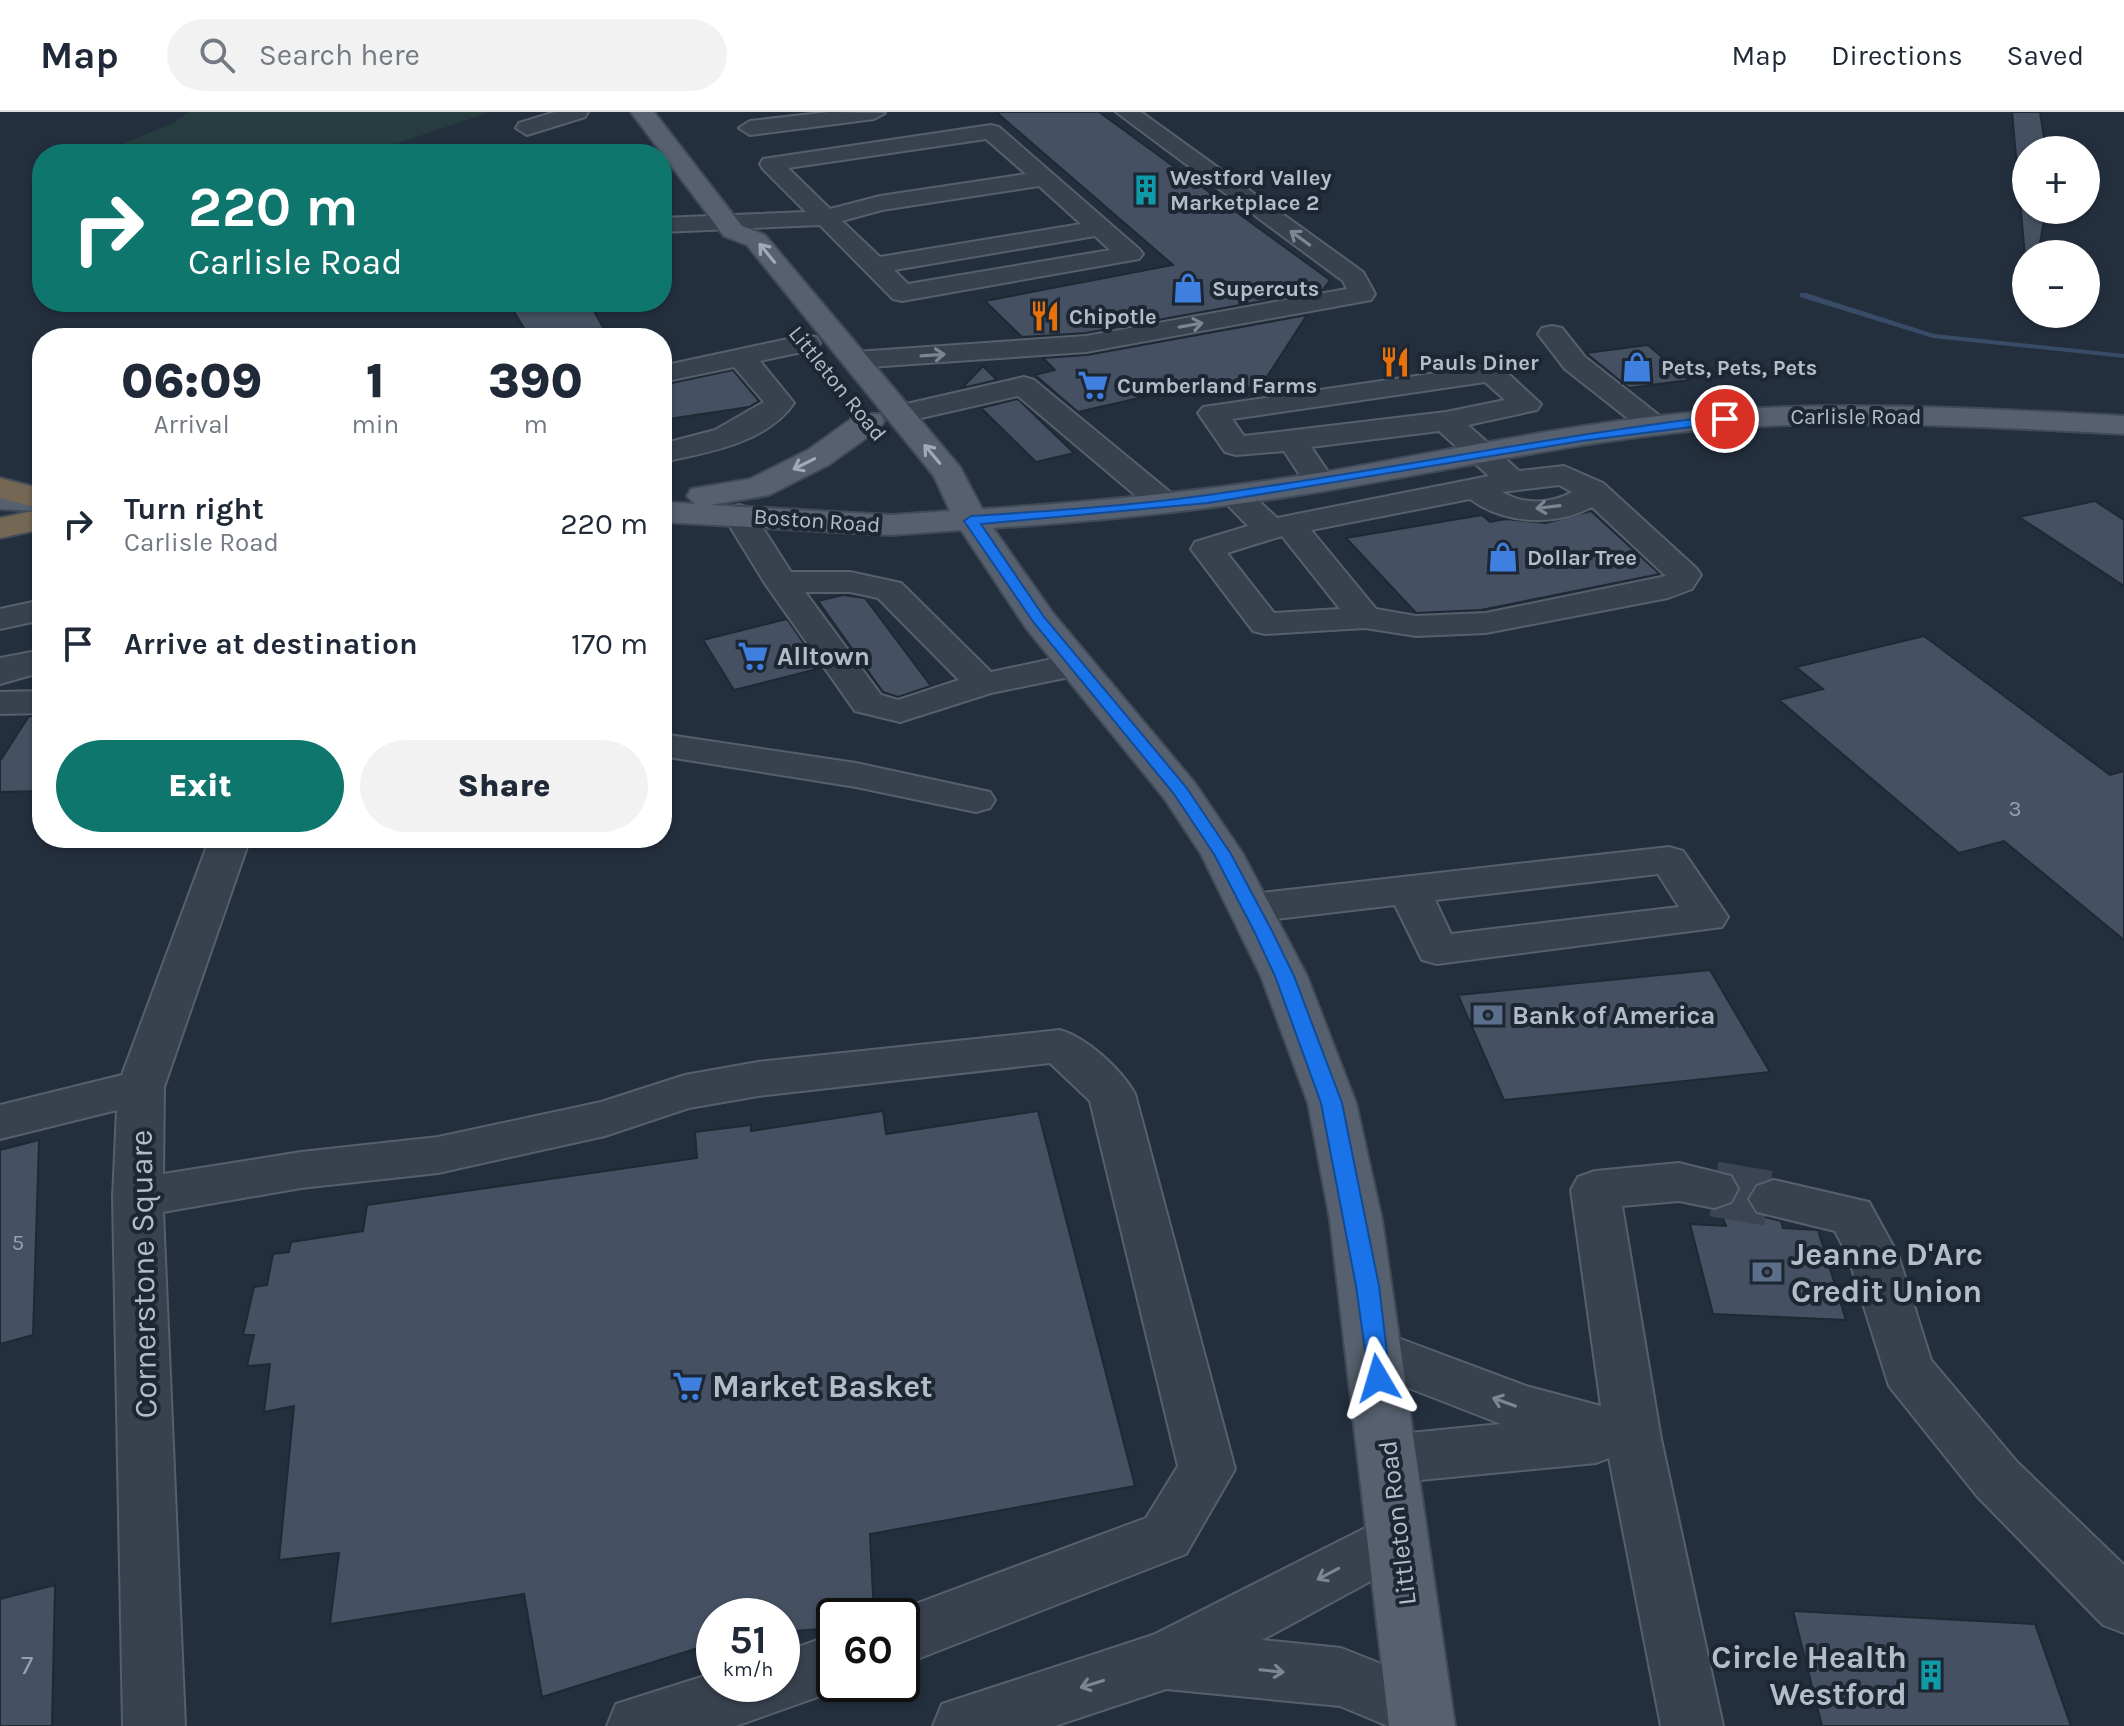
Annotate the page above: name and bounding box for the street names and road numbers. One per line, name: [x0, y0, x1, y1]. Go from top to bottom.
street label: Littleton Road: [783, 321, 891, 446]
street label: Carlisle Road: [1790, 404, 1922, 430]
street label: Boston Road: [753, 504, 881, 538]
street label: Cornerstone Square: [122, 1129, 165, 1419]
street label: Littleton Road: [1372, 1439, 1423, 1607]

